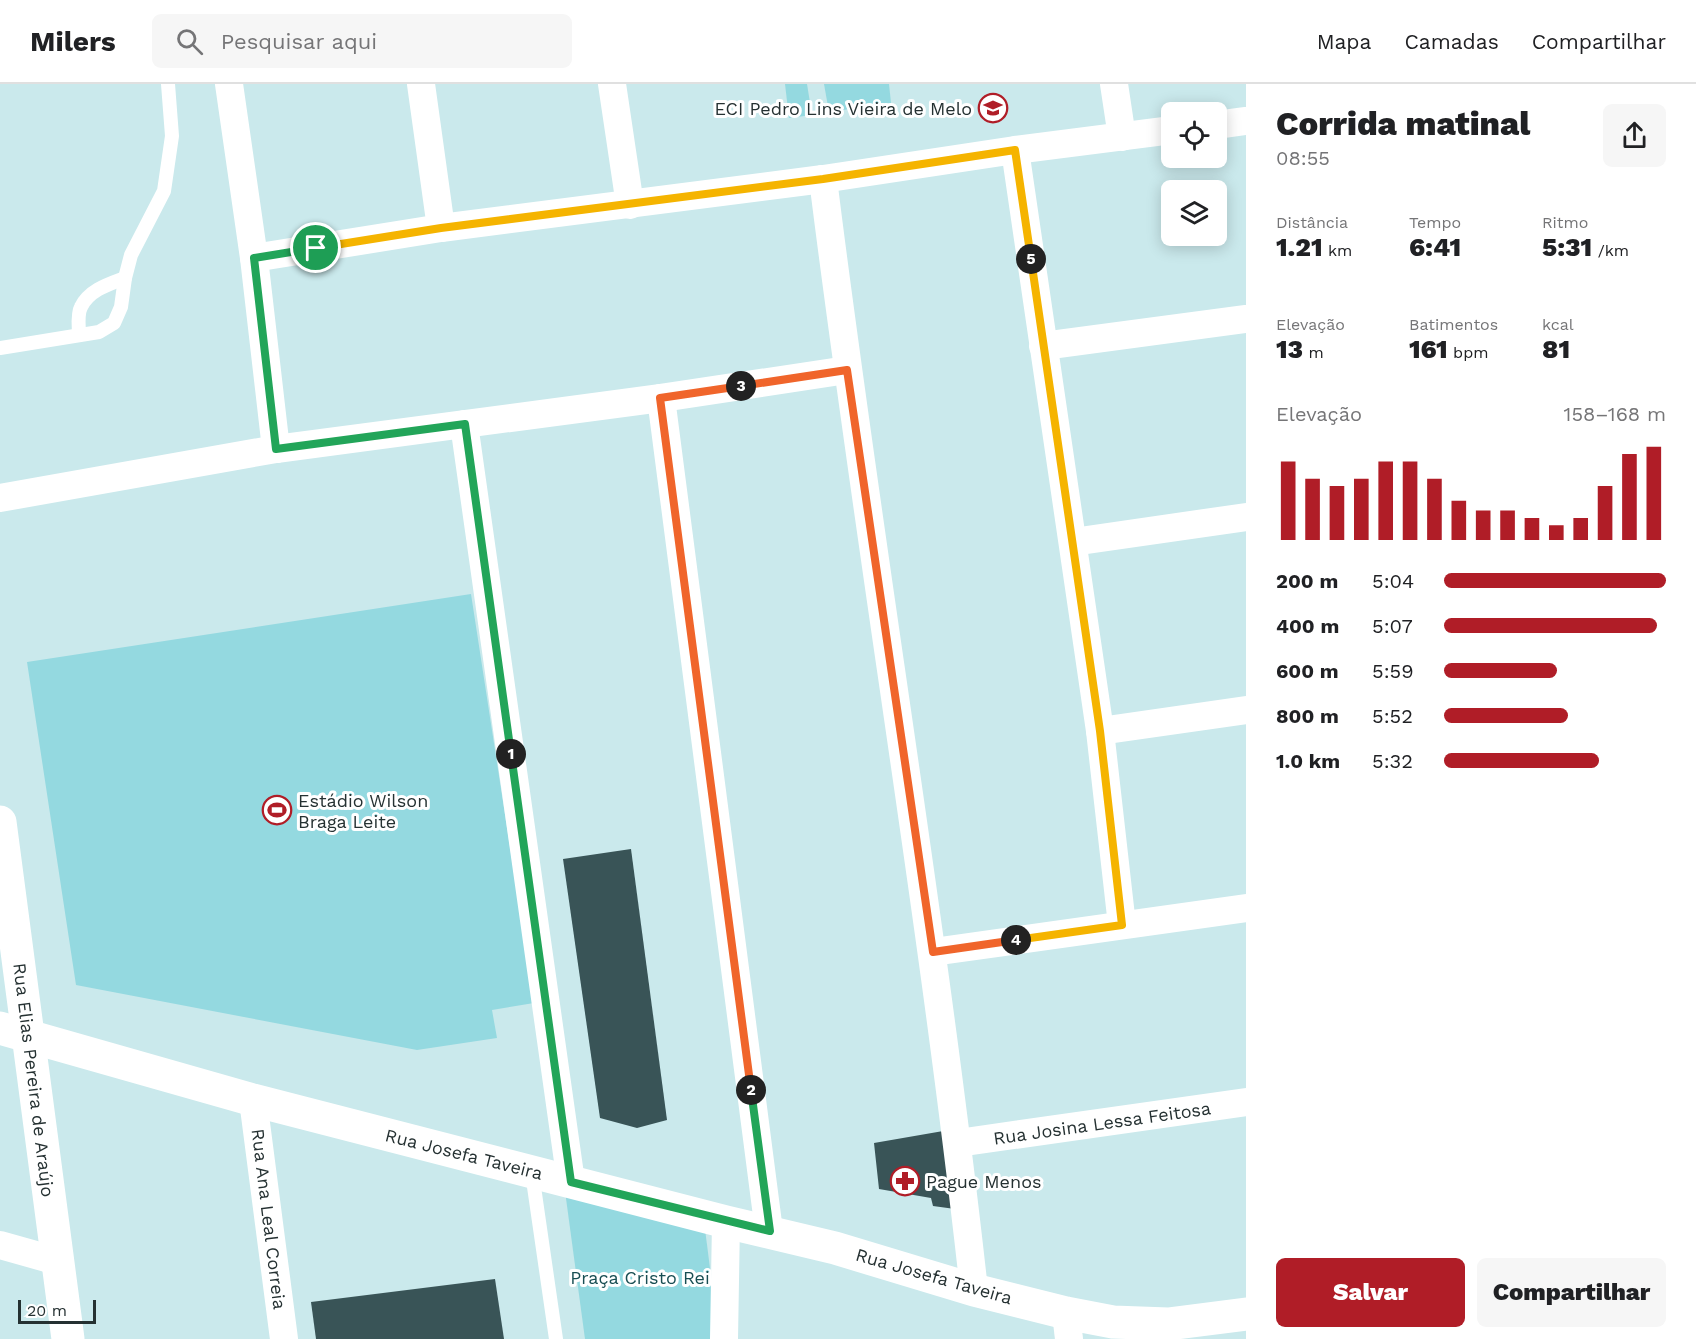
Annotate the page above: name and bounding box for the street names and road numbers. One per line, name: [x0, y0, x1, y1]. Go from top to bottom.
street label: Rua Elias Pereira de Araújo: [9, 962, 59, 1198]
street label: Rua Josina Lessa Feitosa: [992, 1097, 1212, 1149]
street label: Rua Josefa Taveira: [383, 1124, 545, 1184]
street label: Rua Ana Leal Correia: [247, 1127, 291, 1311]
street label: Rua Josefa Taveira: [853, 1244, 1015, 1308]

